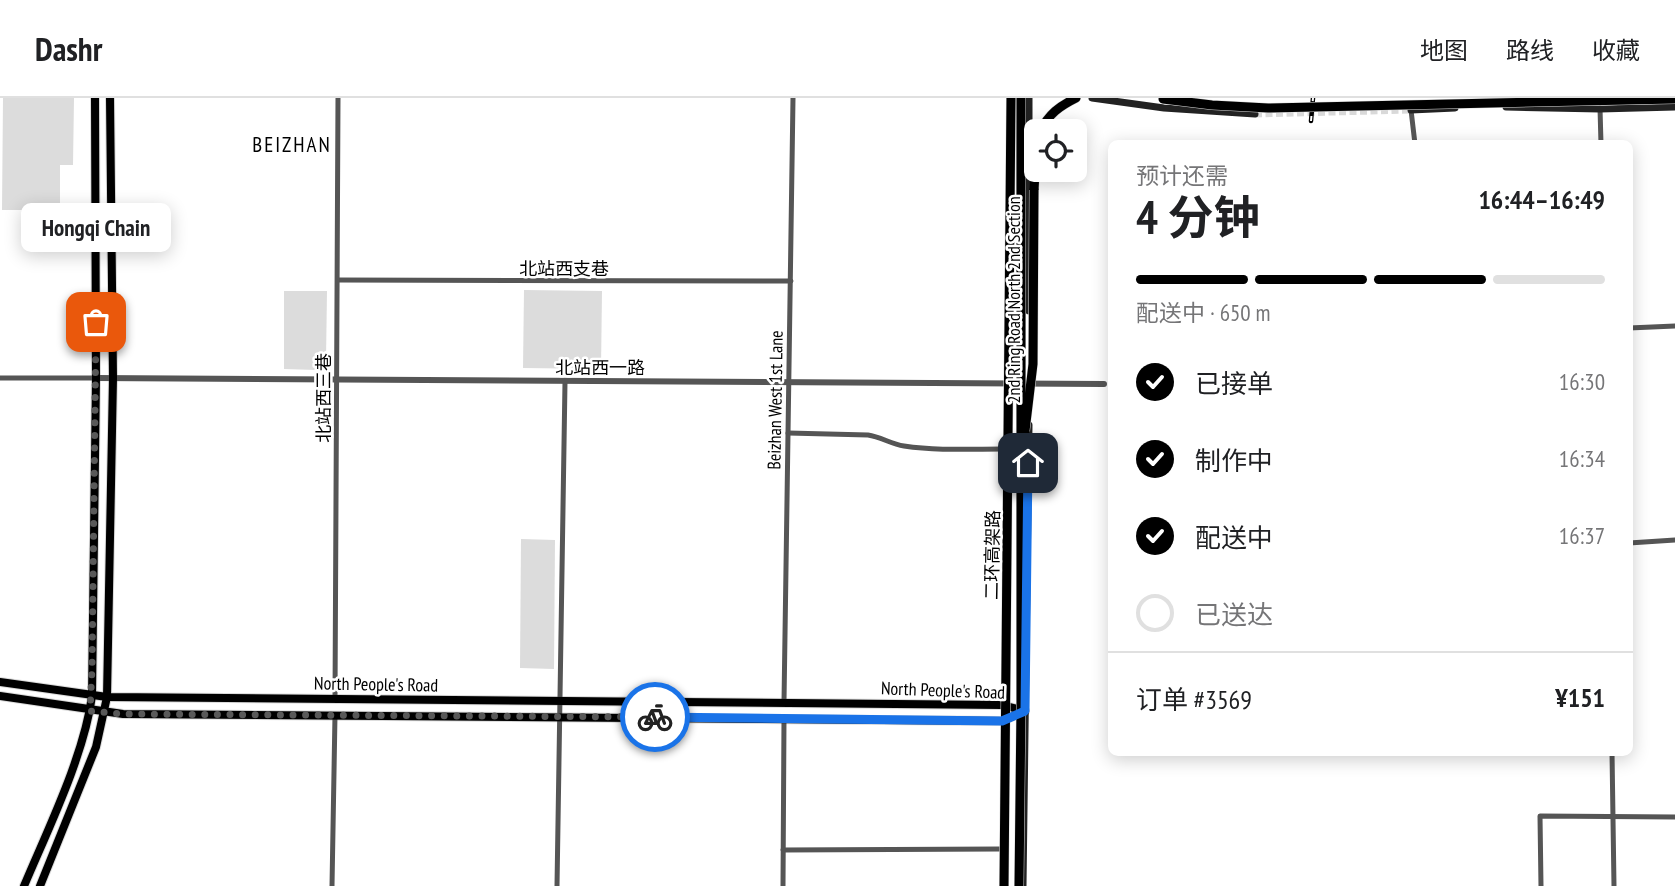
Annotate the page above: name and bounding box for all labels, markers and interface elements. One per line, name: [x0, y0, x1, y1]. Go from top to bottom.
text: Dashr: [35, 27, 102, 70]
text: 地图: [1420, 35, 1468, 66]
text: 路线: [1506, 35, 1554, 66]
text: 收藏: [1592, 35, 1640, 66]
map controls: [1024, 119, 1087, 182]
button: locate: [1024, 119, 1087, 182]
district label: BEIZHAN: [252, 131, 332, 158]
text: 预计还需: [1136, 161, 1228, 190]
text: 16:44–16:49: [1478, 183, 1605, 216]
text: 4 分钟: [1136, 187, 1259, 247]
street label: 2nd Ring Road North 2nd Section: [1002, 196, 1025, 404]
callout: Hongqi Chain: [21, 203, 171, 252]
text: Hongqi Chain: [42, 213, 150, 242]
street label: 北站西支巷: [519, 257, 609, 280]
pin: [66, 292, 126, 352]
text: 配送中 · 650 m: [1136, 298, 1271, 327]
icon: bag: [77, 303, 115, 341]
street label: Beizhan West 1st Lane: [762, 330, 788, 470]
street label: 北站西三巷: [312, 353, 335, 443]
street label: 北站西一路: [555, 356, 645, 379]
icon: check: [1136, 363, 1174, 401]
text: 已接单: [1195, 367, 1273, 400]
text: 16:30: [1559, 367, 1605, 396]
pin: [998, 433, 1058, 493]
icon: check: [1136, 440, 1174, 478]
icon: home: [1009, 444, 1047, 482]
text: 制作中: [1195, 444, 1273, 477]
text: 16:34: [1559, 444, 1605, 473]
street label: 二环高架路: [980, 510, 1004, 600]
icon: check: [1136, 517, 1174, 555]
text: 配送中: [1195, 521, 1273, 554]
text: 16:37: [1559, 521, 1605, 550]
text: 已送达: [1195, 598, 1273, 631]
street label: North People's Road: [314, 671, 438, 697]
street label: North People's Road: [880, 676, 1006, 704]
text: ¥151: [1555, 681, 1605, 714]
courier: [620, 682, 690, 752]
text: 订单 #3569: [1136, 683, 1252, 716]
icon: bike: [636, 698, 674, 736]

